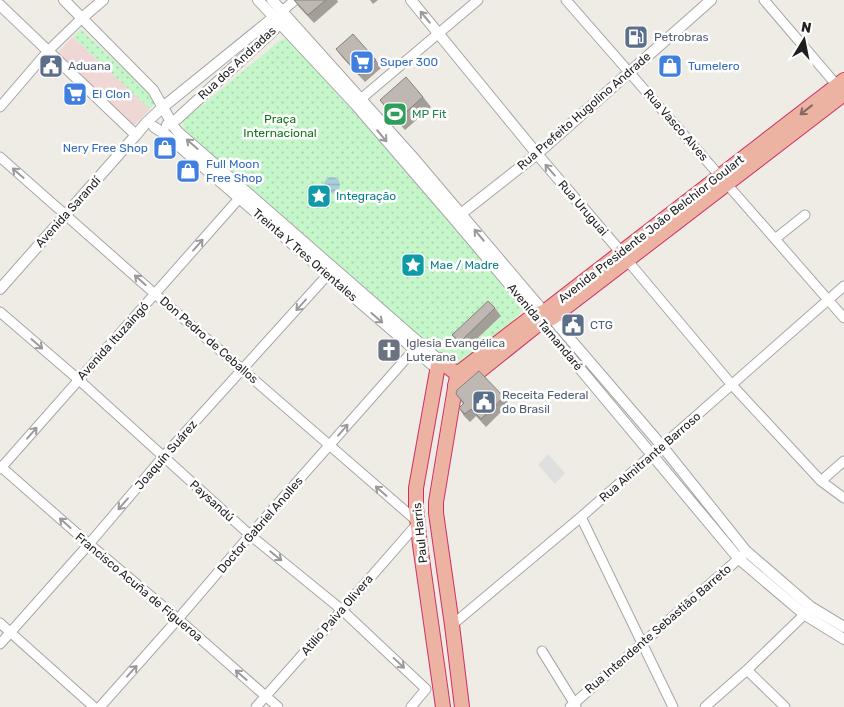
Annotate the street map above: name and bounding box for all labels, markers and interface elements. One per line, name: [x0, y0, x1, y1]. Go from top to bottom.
one-way arrow: [420, 11, 431, 24]
north arrow: [779, 15, 829, 65]
text: N: [800, 18, 813, 37]
street label: Rua dos Andradas: [195, 23, 279, 103]
fuel station icon: Petrobras: [623, 24, 649, 50]
place label: Petrobras: [654, 30, 709, 44]
supermarket icon: Super 300: [349, 49, 375, 75]
street label: Rua Prefeito Hugolino Andrade: [515, 49, 654, 173]
public building icon: Aduana: [38, 53, 64, 79]
shop icon: Tumelero: [657, 53, 683, 79]
place label: Super 300: [380, 55, 438, 69]
place label: Aduana: [68, 59, 111, 73]
place label: Tumelero: [688, 59, 740, 73]
supermarket icon: El Clon: [62, 81, 88, 107]
street label: Rua Vasco Alves: [641, 86, 711, 164]
place label: El Clon: [92, 87, 130, 101]
sports icon: MP Fit: [382, 101, 408, 127]
one-way arrow: [799, 104, 812, 115]
place label: MP Fit: [412, 107, 447, 121]
park label: Praça Internacional: [243, 112, 317, 140]
one-way arrow: [376, 130, 388, 143]
shop icon: Nery Free Shop: [152, 135, 178, 161]
one-way arrow: [185, 138, 198, 150]
place label: Nery Free Shop: [63, 141, 148, 155]
street label: Avenida Presidente João Belchior Goulart: [555, 152, 747, 306]
place label: Full Moon Free Shop: [206, 157, 262, 185]
shop icon: Full Moon Free Shop: [175, 158, 201, 184]
one-way arrow: [545, 163, 556, 176]
one-way arrow: [12, 167, 25, 179]
street label: Avenida Sarandí: [33, 173, 104, 250]
street label: Rua Uruguai: [555, 177, 611, 239]
place icon: Integração: [306, 183, 332, 209]
place label: Integração: [336, 189, 396, 203]
street label: Treinta Y Tres Orientales: [250, 206, 360, 304]
one-way arrow: [473, 228, 484, 241]
one-way arrow: [192, 239, 203, 252]
place icon: Mae / Madre: [400, 252, 426, 278]
place label: Mae / Madre: [430, 258, 499, 272]
one-way arrow: [134, 275, 147, 286]
street label: Avenida Tamandaré: [504, 281, 586, 374]
street label: Don Pedro de Ceballos: [157, 294, 261, 386]
one-way arrow: [295, 298, 307, 311]
street label: Avenida Ituzaingó: [74, 299, 152, 383]
one-way arrow: [371, 312, 384, 324]
public building icon: CTG: [560, 312, 586, 338]
place label: CTG: [590, 318, 613, 332]
place label: Iglesia Evangélica Luterana: [406, 336, 505, 364]
church icon: Iglesia Evangélica Luterana: [376, 337, 402, 363]
one-way arrow: [30, 338, 43, 349]
place label: Receita Federal do Brasil: [502, 388, 589, 416]
public building icon: Receita Federal do Brasil: [471, 389, 497, 415]
street label: Rua Almitrante Barroso: [596, 409, 704, 505]
street label: Joaquín Suárez: [132, 418, 200, 492]
one-way arrow: [338, 424, 349, 437]
one-way arrow: [26, 426, 38, 439]
street label: Doctor Gabriel Anolles: [214, 474, 306, 576]
street label: Paysandú: [187, 477, 237, 525]
one-way arrow: [375, 485, 388, 496]
one-way arrow: [117, 498, 129, 511]
street label: Paul Harris: [410, 502, 430, 564]
one-way arrow: [58, 518, 71, 529]
street label: Francisco Acuña de Figueroa: [73, 530, 205, 644]
one-way arrow: [269, 551, 282, 562]
street label: Rua Intendente Sebastião Barreto: [582, 562, 734, 696]
street label: Atilio Paiva Olivera: [298, 572, 376, 658]
one-way arrow: [392, 657, 405, 669]
one-way arrow: [126, 664, 138, 677]
one-way arrow: [235, 669, 248, 680]

